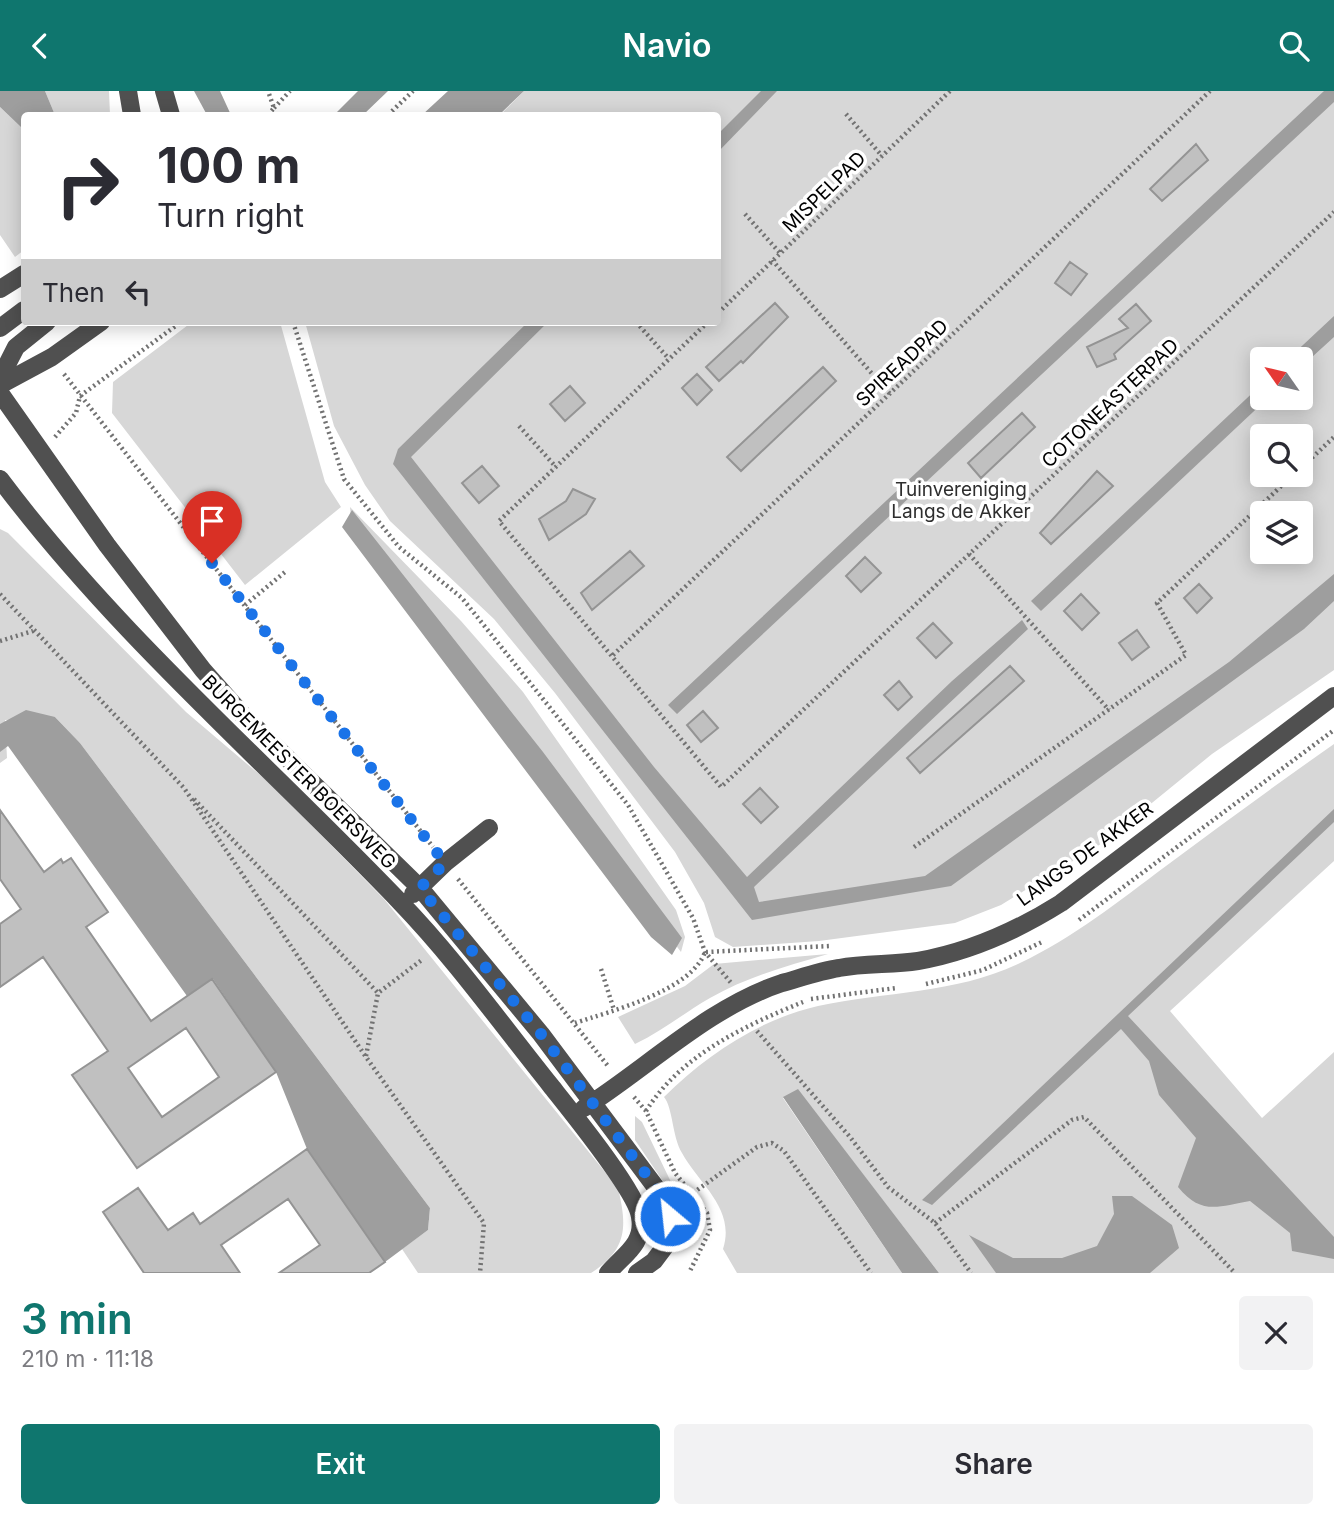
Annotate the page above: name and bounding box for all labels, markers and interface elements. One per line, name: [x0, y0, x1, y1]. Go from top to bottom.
text: Navio: [623, 26, 711, 65]
icon: back: [21, 27, 59, 65]
icon: search: [1275, 27, 1313, 65]
text: 100 m: [157, 136, 301, 195]
icon: right: [42, 140, 133, 231]
street label: MISPELPAD: [778, 147, 870, 237]
text: Turn right: [157, 196, 304, 235]
icon: left: [119, 273, 157, 311]
text: Then: [42, 277, 105, 308]
street label: SPIREADPAD: [851, 315, 953, 411]
street label: COTONEASTERPAD: [1037, 334, 1183, 472]
north arrow: [1250, 347, 1312, 409]
map controls: [1250, 347, 1313, 564]
button: search: [1250, 424, 1313, 487]
park label: Tuinvereniging Langs de Akker: [891, 478, 1031, 523]
pin: [182, 491, 242, 563]
button: layers: [1250, 501, 1313, 564]
icon: arrive: [193, 502, 231, 540]
street label: BURGEMEESTER BOERSWEG: [197, 670, 401, 874]
street label: LANGS DE AKKER: [1012, 797, 1158, 911]
position arrow: [633, 1179, 707, 1253]
text: 3 min: [21, 1293, 133, 1344]
button: close: [1239, 1296, 1313, 1370]
text: 210 m · 11:18: [21, 1345, 154, 1373]
button: Exit: [21, 1424, 660, 1504]
button: Share: [674, 1424, 1313, 1504]

